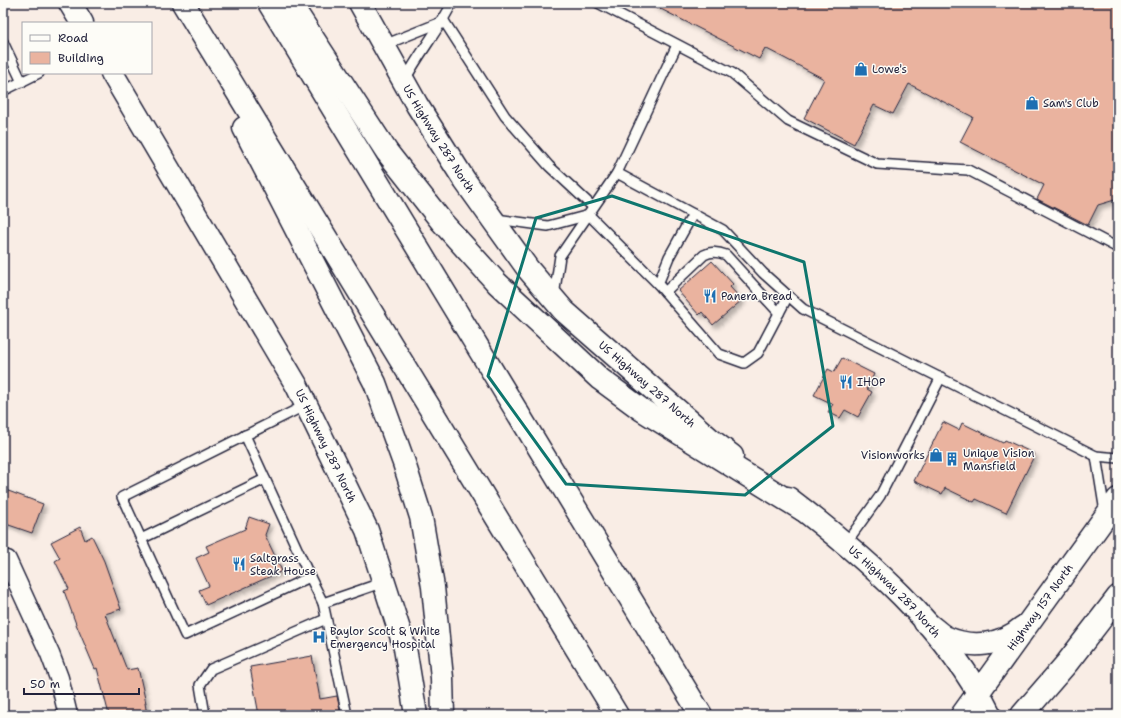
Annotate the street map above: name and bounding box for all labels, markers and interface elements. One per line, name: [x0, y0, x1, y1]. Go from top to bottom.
legend: [22, 22, 152, 74]
text: Road: [58, 30, 89, 46]
text: Building: [58, 50, 104, 66]
shop icon: Lowe's: [853, 61, 869, 77]
place label: Lowe's: [872, 62, 907, 77]
street label: US Highway 287 North: [400, 82, 479, 196]
shop icon: Sam's Club: [1024, 95, 1040, 111]
place label: Sam's Club: [1043, 96, 1099, 111]
restaurant icon: Panera Bread: [702, 288, 718, 304]
place label: Panera Bread: [721, 289, 792, 304]
street label: US Highway 287 North: [595, 337, 699, 431]
restaurant icon: IHOP: [838, 374, 854, 390]
place label: IHOP: [857, 375, 885, 390]
street label: US Highway 287 North: [292, 386, 360, 505]
place label: Unique Vision Mansfield: [963, 446, 1035, 474]
shop icon: Visionworks: [928, 447, 944, 463]
place label: Visionworks: [861, 448, 925, 463]
building icon: Unique Vision Mansfield: [944, 451, 960, 467]
street label: US Highway 287 North: [845, 542, 944, 641]
place label: Saltgrass Steak House: [250, 551, 316, 579]
restaurant icon: Saltgrass Steak House: [231, 556, 247, 572]
street label: Highway 157 North: [1003, 561, 1076, 654]
place label: Baylor Scott & White Emergency Hospital: [330, 624, 440, 652]
hospital icon: Baylor Scott & White Emergency Hospital: [311, 629, 327, 645]
scale bar: [24, 670, 139, 696]
text: 50 m: [30, 676, 60, 692]

